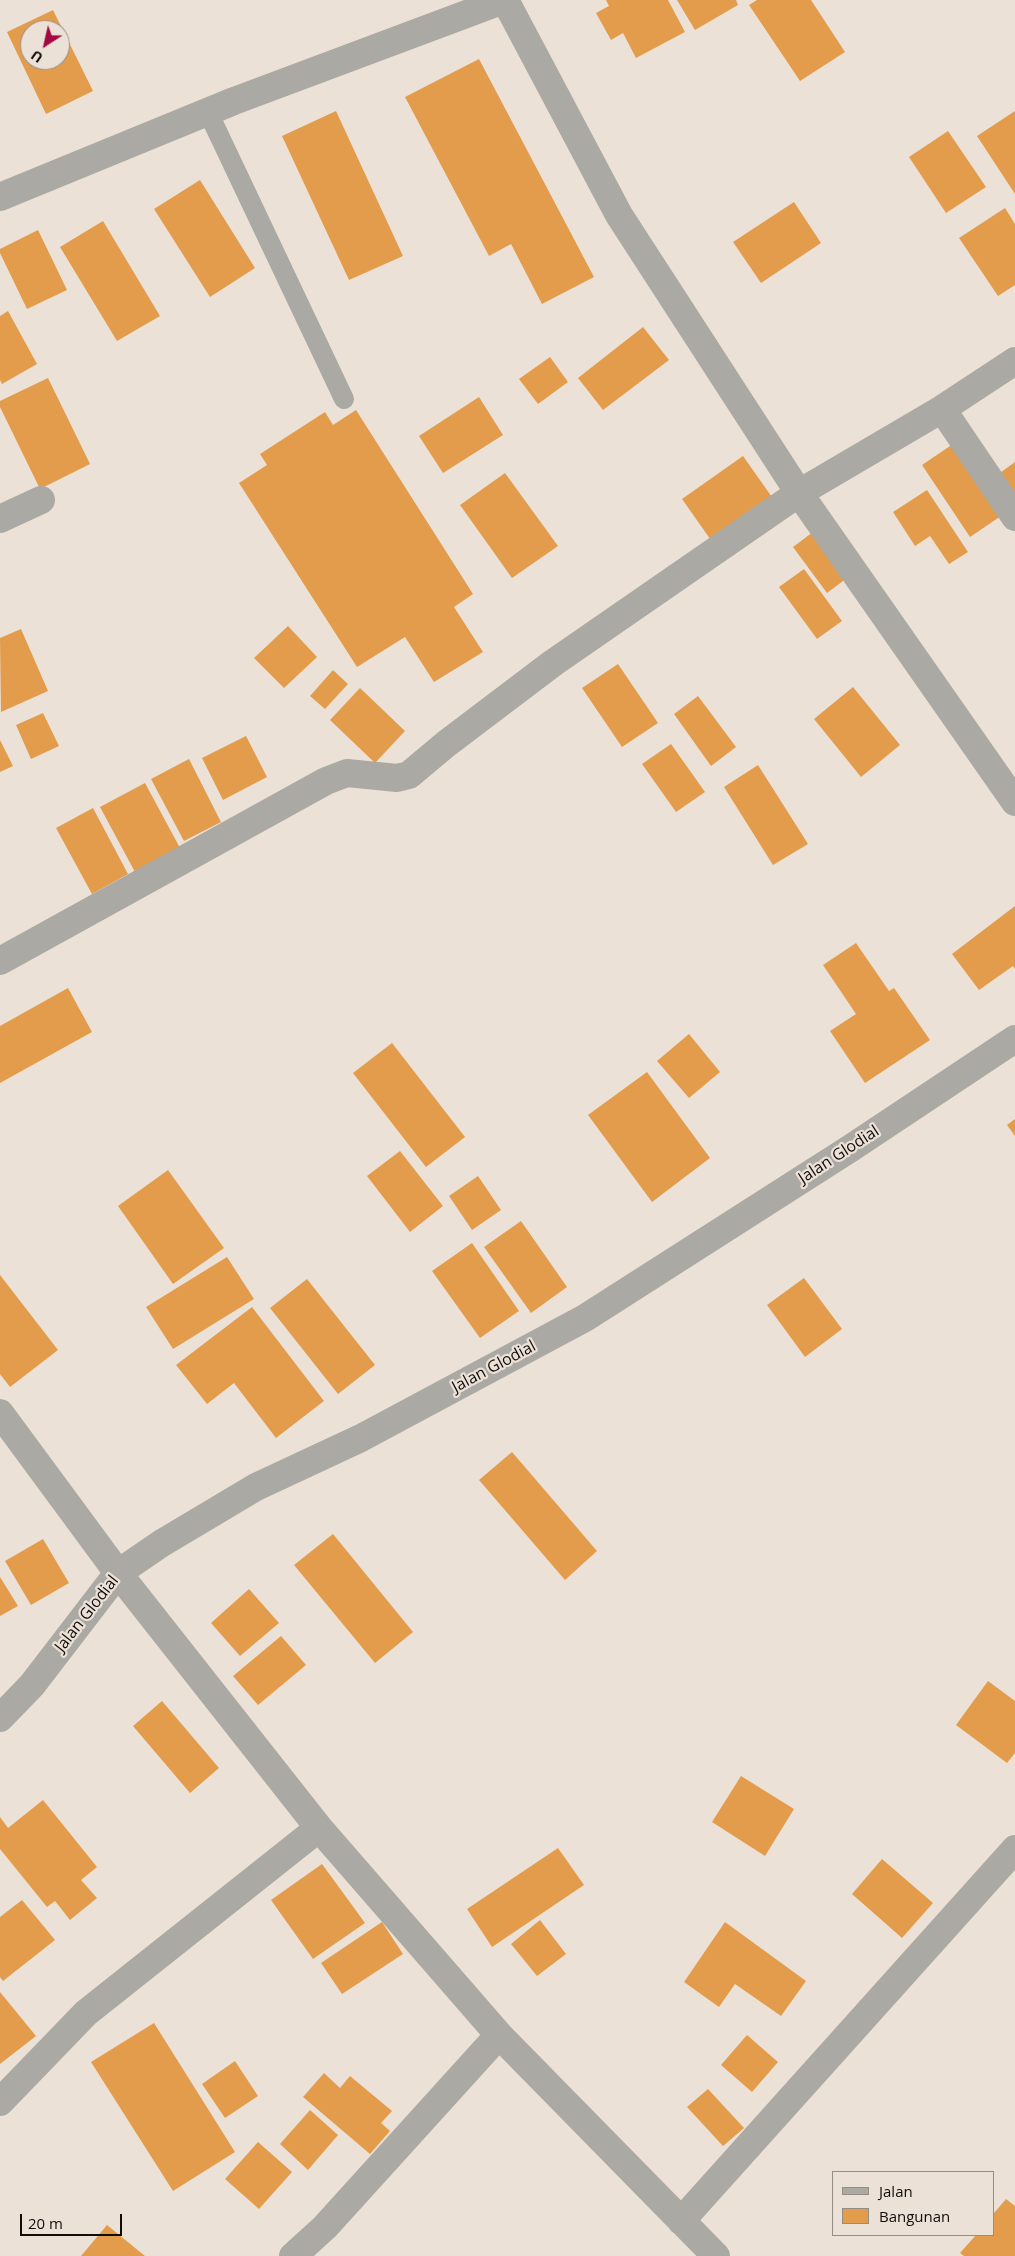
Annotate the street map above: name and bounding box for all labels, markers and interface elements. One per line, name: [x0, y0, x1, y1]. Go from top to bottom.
north arrow: [20, 20, 70, 70]
text: U: [27, 46, 46, 68]
street label: Jalan Glodial: [795, 1122, 883, 1188]
street label: Jalan Glodial: [449, 1337, 539, 1397]
street label: Jalan Glodial: [51, 1572, 123, 1656]
legend: [832, 2171, 995, 2236]
text: Jalan: [879, 2181, 913, 2201]
scale bar: [22, 2204, 125, 2236]
text: Bangunan: [879, 2206, 950, 2226]
text: 20 m: [28, 2213, 63, 2233]

